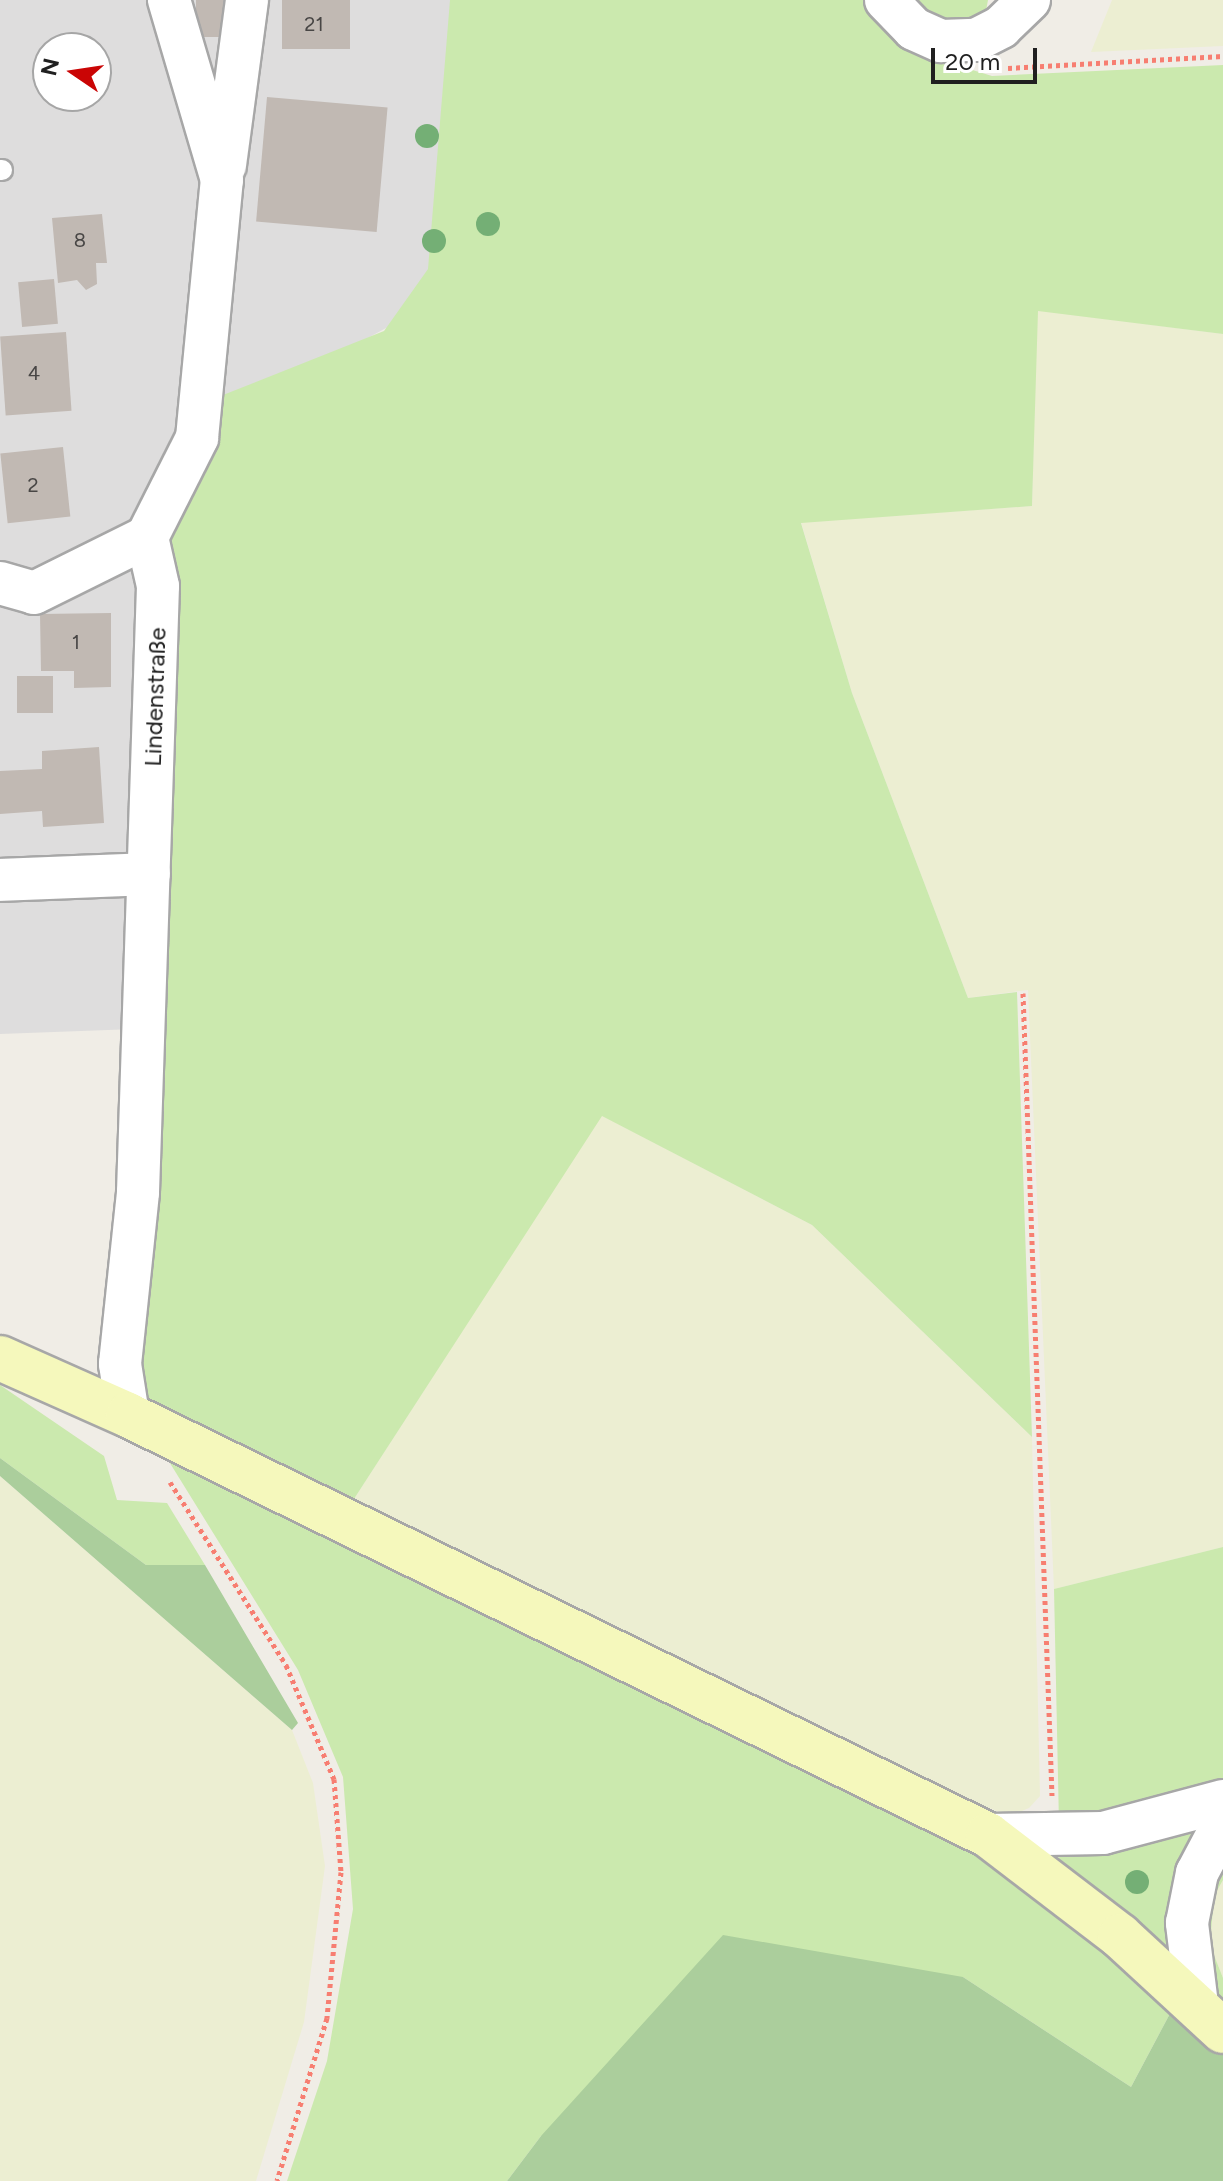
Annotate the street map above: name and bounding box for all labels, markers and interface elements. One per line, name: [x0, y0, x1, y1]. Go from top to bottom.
house number: 21: [304, 12, 324, 36]
north arrow: [32, 32, 112, 112]
scale bar: [935, 32, 1041, 82]
text: 20 m: [945, 47, 1000, 76]
text: N: [35, 56, 65, 78]
house number: 8: [74, 228, 86, 252]
house number: 4: [28, 361, 40, 385]
house number: 2: [27, 473, 39, 497]
street label: Lindenstraße: [138, 627, 172, 767]
house number: 1: [72, 630, 80, 654]

